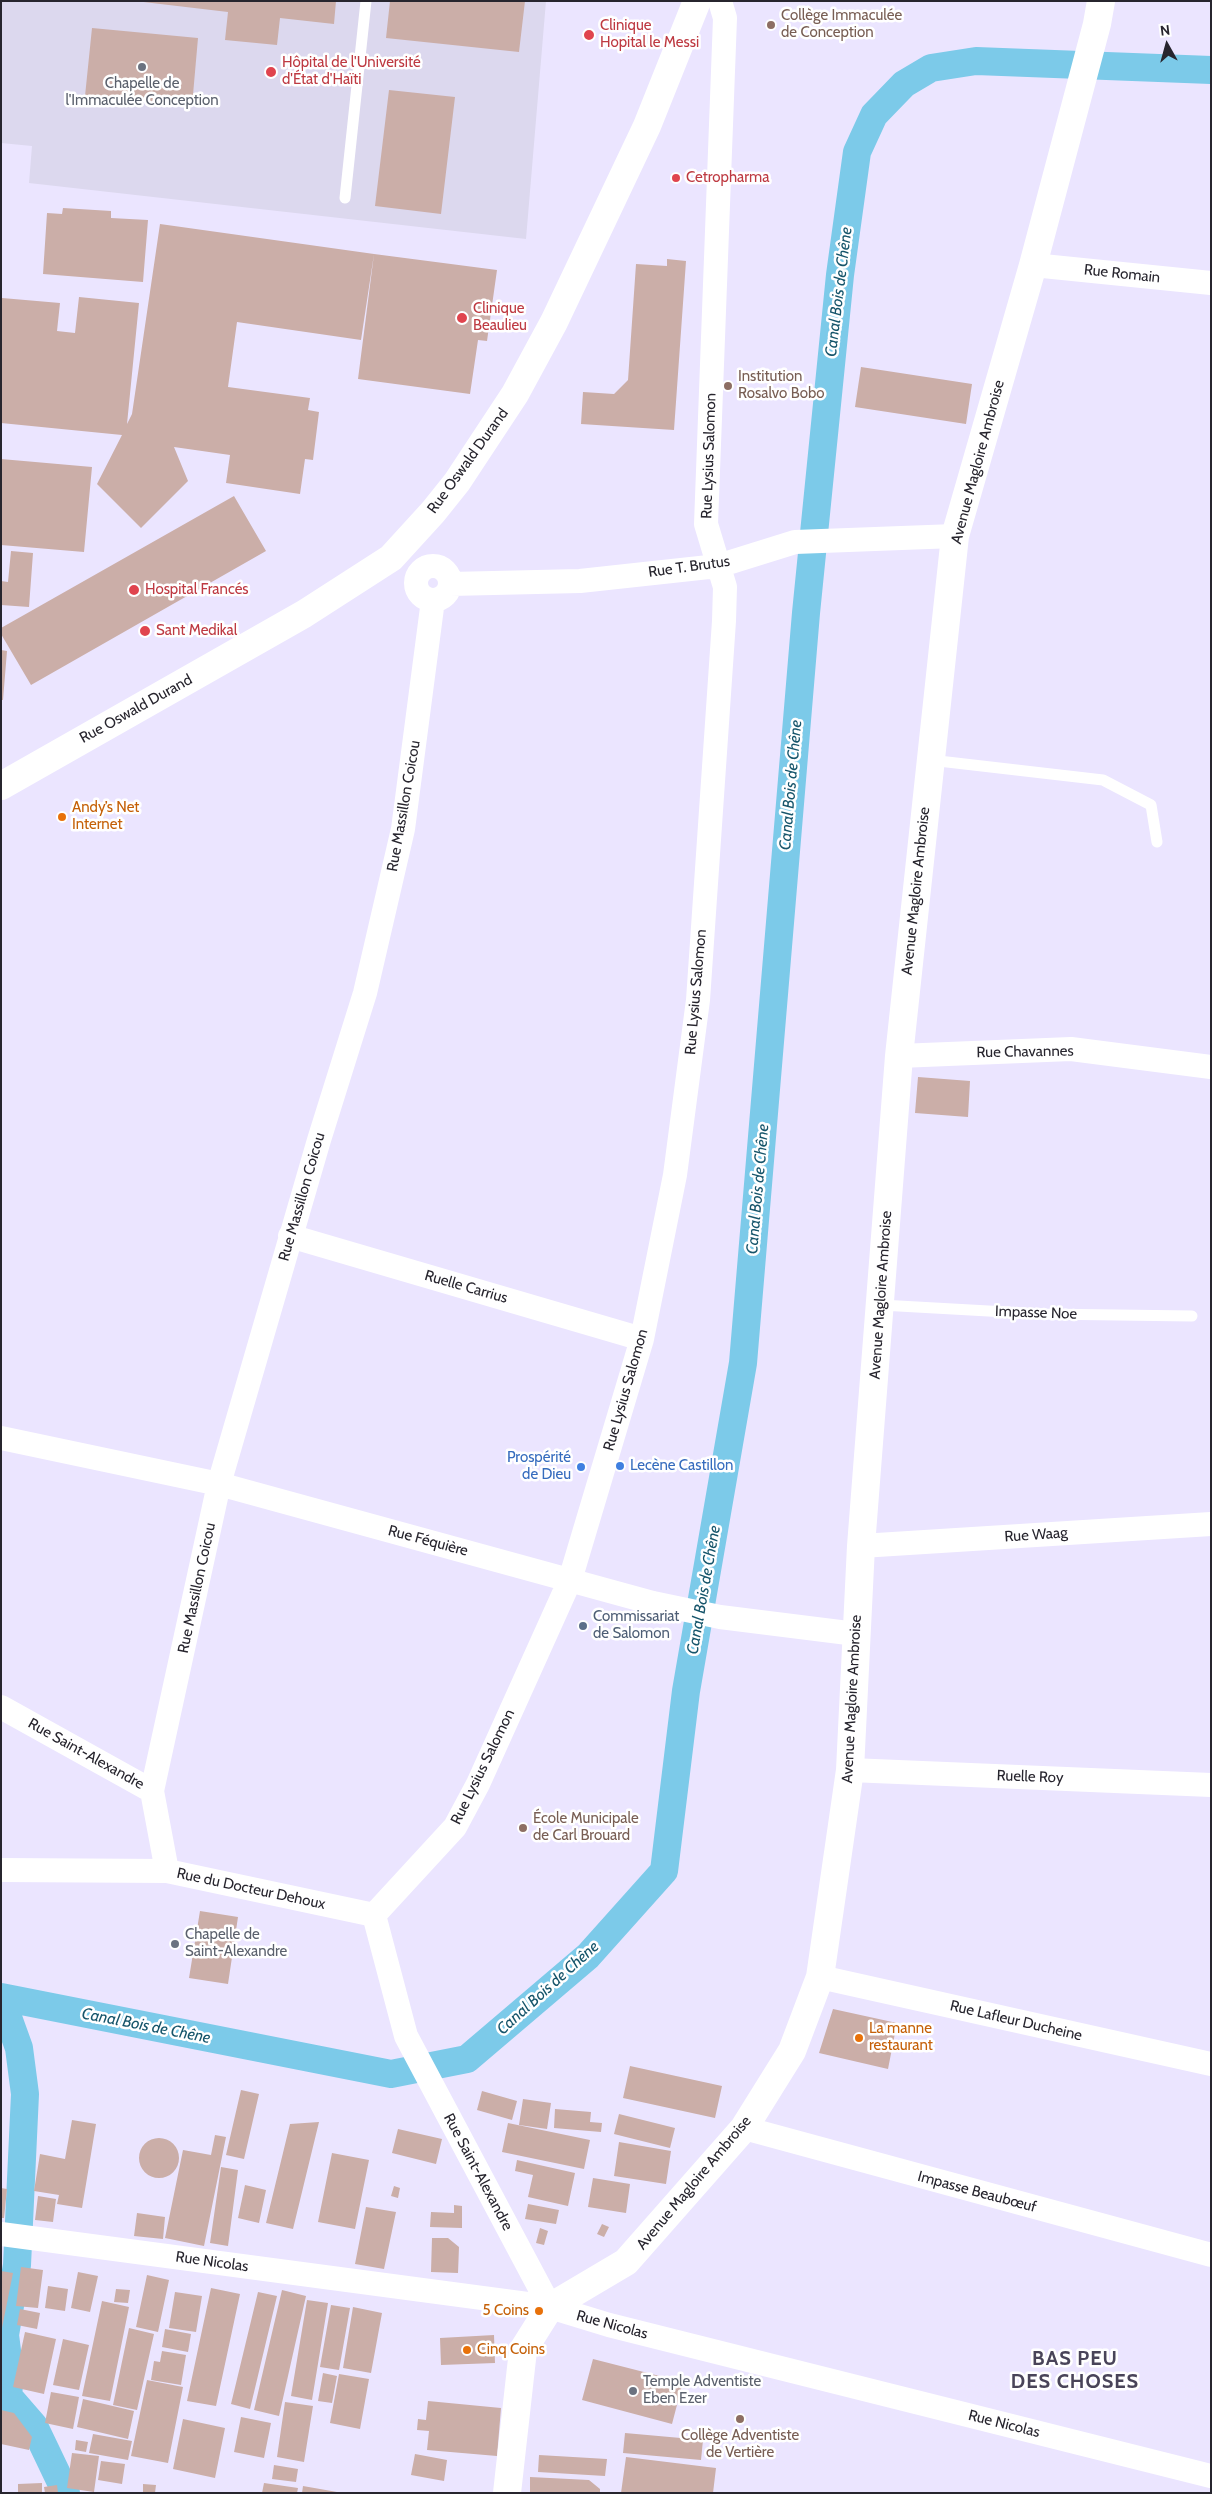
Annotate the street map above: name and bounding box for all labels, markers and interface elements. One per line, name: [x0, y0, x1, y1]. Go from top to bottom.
place label: Collège Immaculée de Conception: [781, 7, 902, 42]
place label: Clinique Hopital le Messi: [600, 17, 699, 52]
marker: Collège Immaculée de Conception: [765, 19, 777, 31]
north arrow: [1142, 20, 1192, 70]
text: N: [1159, 21, 1171, 40]
marker: Clinique Hopital le Messi: [582, 28, 596, 42]
place label: Hôpital de l'Université d'État d'Haïti: [282, 54, 421, 89]
marker: Chapelle de l'Immaculée Conception: [136, 61, 148, 73]
marker: Hôpital de l'Université d'État d'Haïti: [264, 65, 278, 79]
place label: Chapelle de l'Immaculée Conception: [65, 75, 219, 110]
place label: Cetropharma: [686, 169, 769, 187]
marker: Cetropharma: [670, 172, 682, 184]
water label: Canal Bois de Chêne: [822, 226, 856, 358]
street label: Rue Romain: [1083, 261, 1161, 287]
place label: Clinique Beaulieu: [473, 300, 527, 335]
marker: Clinique Beaulieu: [455, 311, 469, 325]
place label: Institution Rosalvo Bobo: [738, 368, 825, 403]
street label: Avenue Magloire Ambroise: [947, 378, 1009, 546]
marker: Institution Rosalvo Bobo: [722, 380, 734, 392]
street label: Rue Lysius Salomon: [698, 393, 720, 519]
street label: Rue Oswald Durand: [424, 405, 512, 517]
street label: Rue T. Brutus: [647, 552, 731, 582]
place label: Hospital Francés: [145, 581, 249, 599]
marker: Hospital Francés: [127, 583, 141, 597]
place label: Sant Medikal: [156, 622, 237, 640]
marker: Sant Medikal: [138, 624, 152, 638]
street label: Rue Oswald Durand: [77, 671, 195, 747]
water label: Canal Bois de Chêne: [776, 719, 806, 851]
street label: Rue Massillon Coicou: [384, 739, 424, 873]
place label: Andy’s Net Internet: [72, 799, 139, 834]
street label: Avenue Magloire Ambroise: [898, 806, 934, 976]
marker: Andy’s Net Internet: [56, 811, 68, 823]
street label: Rue Lysius Salomon: [682, 928, 710, 1056]
street label: Rue Chavannes: [976, 1042, 1074, 1062]
water label: Canal Bois de Chêne: [743, 1123, 773, 1255]
street label: Rue Massillon Coicou: [275, 1131, 329, 1263]
street label: Avenue Magloire Ambroise: [866, 1210, 896, 1380]
street label: Ruelle Carrius: [422, 1267, 510, 1307]
street label: Impasse Noe: [995, 1303, 1077, 1323]
street label: Rue Lysius Salomon: [600, 1327, 652, 1453]
place label: Prospérité de Dieu: [507, 1449, 571, 1484]
place label: Lecène Castillon: [630, 1457, 733, 1475]
marker: Lecène Castillon: [614, 1460, 626, 1472]
marker: Prospérité de Dieu: [575, 1461, 587, 1473]
street label: Rue Massillon Coicou: [174, 1521, 220, 1655]
street label: Rue Féquière: [386, 1522, 470, 1560]
water label: Canal Bois de Chêne: [683, 1524, 725, 1656]
street label: Rue Waag: [1004, 1524, 1068, 1546]
place label: Commissariat de Salomon: [593, 1608, 679, 1643]
street label: Avenue Magloire Ambroise: [839, 1614, 865, 1784]
marker: Commissariat de Salomon: [577, 1620, 589, 1632]
street label: Rue Lysius Salomon: [447, 1706, 519, 1828]
street label: Rue Saint-Alexandre: [25, 1715, 147, 1793]
street label: Ruelle Roy: [996, 1767, 1064, 1787]
place label: École Municipale de Carl Brouard: [533, 1810, 639, 1845]
marker: École Municipale de Carl Brouard: [517, 1822, 529, 1834]
street label: Rue du Docteur Dehoux: [175, 1864, 327, 1914]
place label: Chapelle de Saint-Alexandre: [185, 1926, 287, 1961]
water label: Canal Bois de Chêne: [493, 1937, 603, 2039]
marker: Chapelle de Saint-Alexandre: [169, 1938, 181, 1950]
street label: Rue Lafleur Ducheine: [948, 1997, 1084, 2045]
water label: Canal Bois de Chêne: [80, 2004, 212, 2048]
place label: La manne restaurant: [869, 2020, 933, 2055]
marker: La manne restaurant: [853, 2032, 865, 2044]
street label: Rue Saint-Alexandre: [440, 2110, 516, 2234]
street label: Avenue Magloire Ambroise: [633, 2113, 755, 2253]
street label: Impasse Beaubœuf: [916, 2167, 1038, 2217]
street label: Rue Nicolas: [174, 2248, 250, 2276]
place label: 5 Coins: [482, 2302, 529, 2320]
marker: 5 Coins: [533, 2305, 545, 2317]
street label: Rue Nicolas: [574, 2307, 650, 2343]
place label: Cinq Coins: [477, 2341, 545, 2359]
marker: Cinq Coins: [461, 2344, 473, 2356]
district label: BAS PEU DES CHOSES: [1010, 2347, 1140, 2394]
place label: Temple Adventiste Eben Ezer: [643, 2373, 761, 2408]
marker: Temple Adventiste Eben Ezer: [627, 2385, 639, 2397]
street label: Rue Nicolas: [966, 2406, 1042, 2442]
marker: Collège Adventiste de Vertière: [734, 2413, 746, 2425]
place label: Collège Adventiste de Vertière: [681, 2427, 799, 2462]

